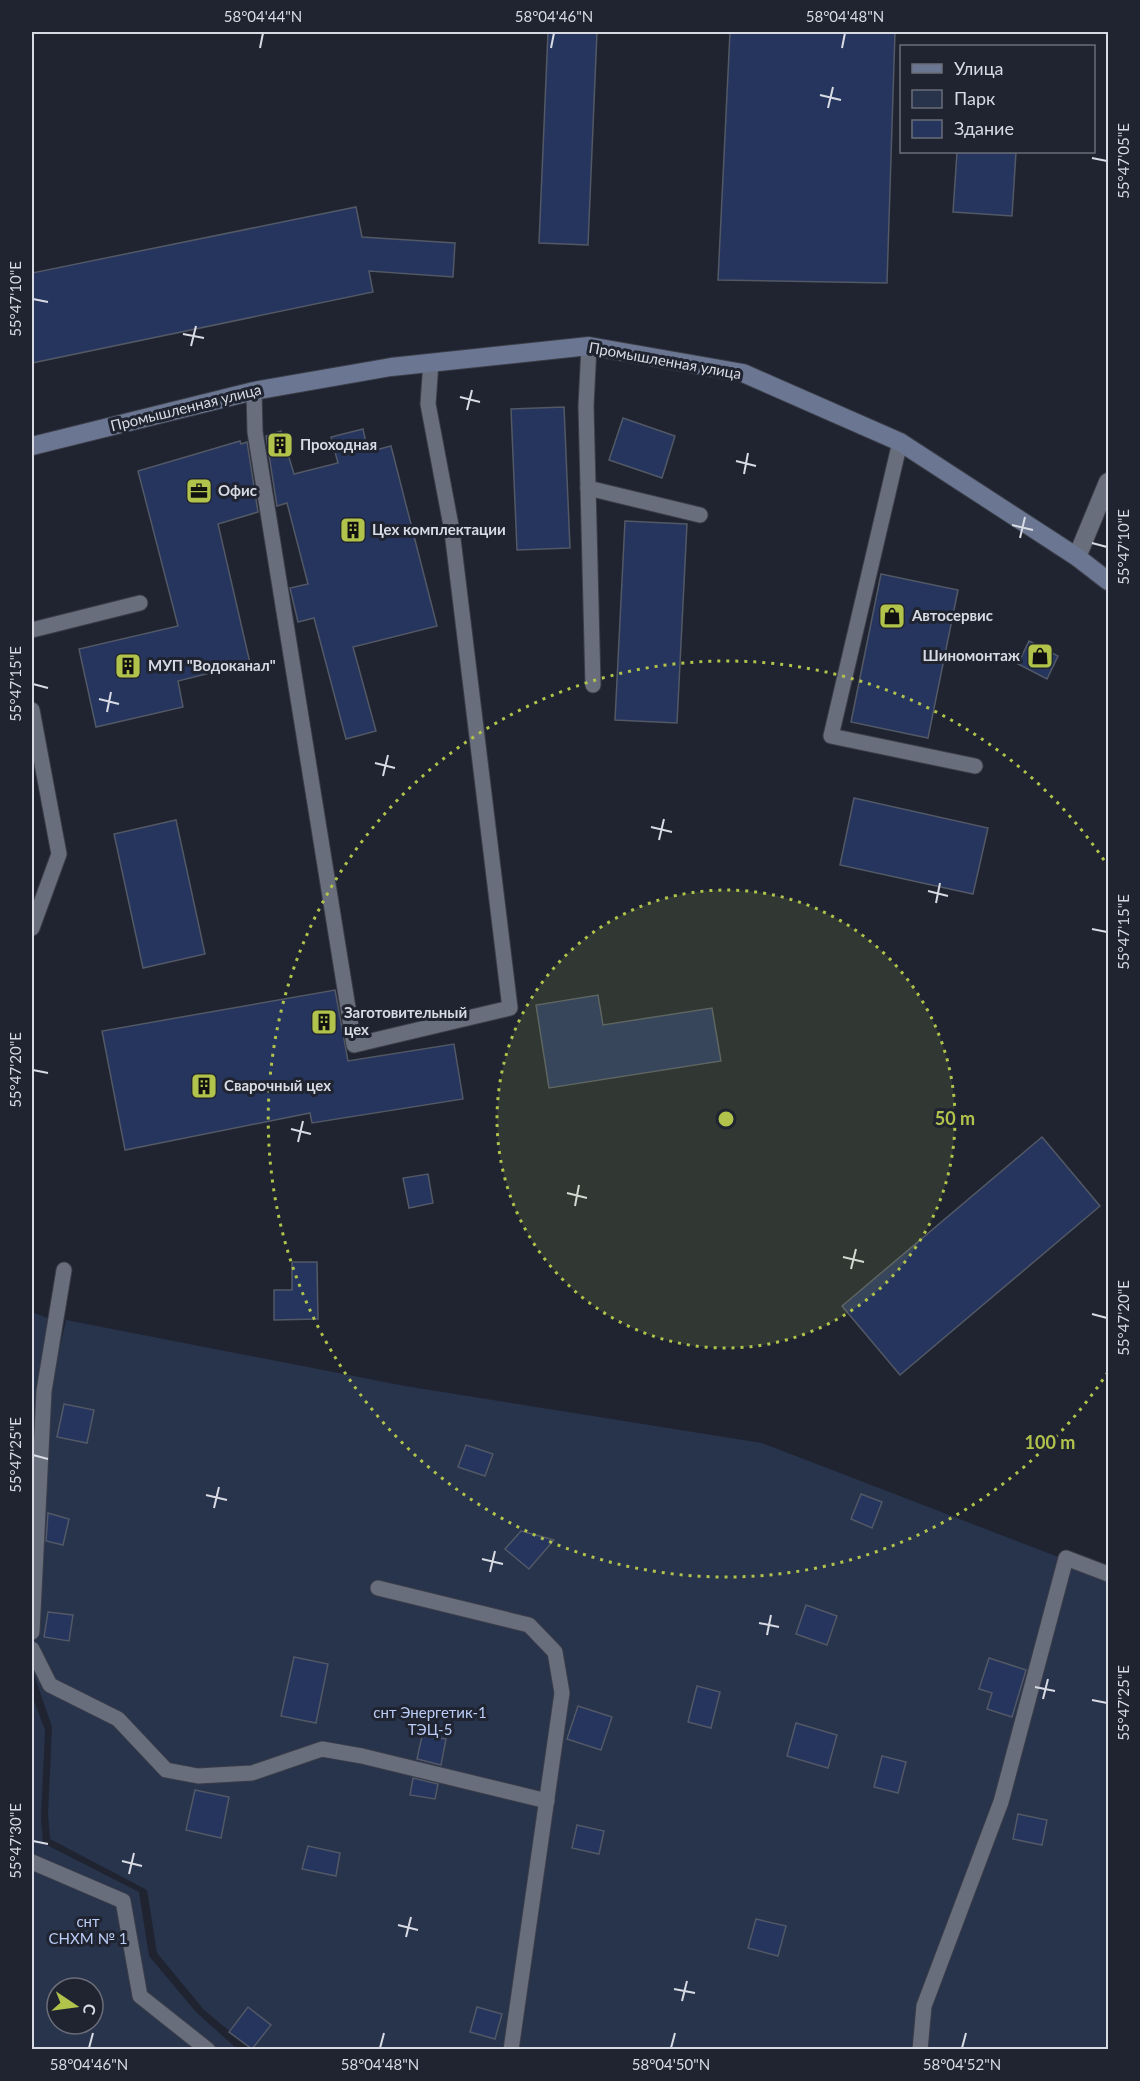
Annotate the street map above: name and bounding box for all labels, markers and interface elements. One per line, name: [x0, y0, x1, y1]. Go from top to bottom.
text: 58°04'44"N: [224, 7, 302, 25]
text: 58°04'46"N: [515, 7, 593, 25]
text: 58°04'48"N: [806, 7, 884, 25]
legend: [900, 45, 1095, 153]
text: Улица: [954, 57, 1004, 79]
text: Парк: [954, 87, 996, 109]
text: Здание: [954, 117, 1014, 139]
text: 55°47'05"E: [1114, 123, 1132, 199]
text: 55°47'10"E: [6, 261, 24, 337]
street label: Промышленная улица: [587, 338, 743, 382]
street label: Промышленная улица: [108, 380, 263, 434]
building icon: Проходная: [265, 430, 295, 460]
place label: Проходная: [300, 435, 377, 453]
office icon: Офис: [184, 476, 214, 506]
place label: Офис: [218, 481, 257, 499]
text: 55°47'10"E: [1114, 509, 1132, 585]
building icon: Цех комплектации: [338, 515, 368, 545]
place label: Цех комплектации: [372, 520, 506, 538]
shop icon: Автосервис: [877, 601, 907, 631]
place label: Автосервис: [911, 606, 993, 624]
shop icon: Шиномонтаж: [1025, 641, 1055, 671]
text: 55°47'15"E: [6, 646, 24, 722]
place label: Шиномонтаж: [923, 646, 1021, 664]
building icon: МУП "Водоканал": [113, 651, 143, 681]
place label: МУП "Водоканал": [148, 656, 276, 674]
text: 55°47'15"E: [1114, 894, 1132, 970]
place label: Заготовительный цех: [344, 1003, 467, 1038]
building icon: Заготовительный цех: [309, 1007, 339, 1037]
text: 55°47'20"E: [6, 1032, 24, 1108]
building icon: Сварочный цех: [189, 1071, 219, 1101]
place label: Сварочный цех: [224, 1076, 331, 1094]
text: 50 m: [935, 1107, 975, 1129]
centre of rings: [716, 1109, 736, 1129]
text: 55°47'20"E: [1114, 1280, 1132, 1356]
text: 55°47'25"E: [6, 1417, 24, 1493]
text: 100 m: [1025, 1431, 1075, 1453]
text: 55°47'25"E: [1114, 1665, 1132, 1741]
park label: снт Энергетик-1 ТЭЦ-5: [373, 1703, 487, 1738]
text: 55°47'30"E: [6, 1803, 24, 1879]
park label: снт СНХМ № 1: [49, 1912, 127, 1947]
north arrow: [45, 1976, 105, 2036]
text: С: [80, 2002, 101, 2017]
text: 58°04'46"N: [50, 2055, 128, 2073]
text: 58°04'48"N: [341, 2055, 419, 2073]
text: 58°04'50"N: [632, 2055, 710, 2073]
text: 58°04'52"N: [923, 2055, 1001, 2073]

